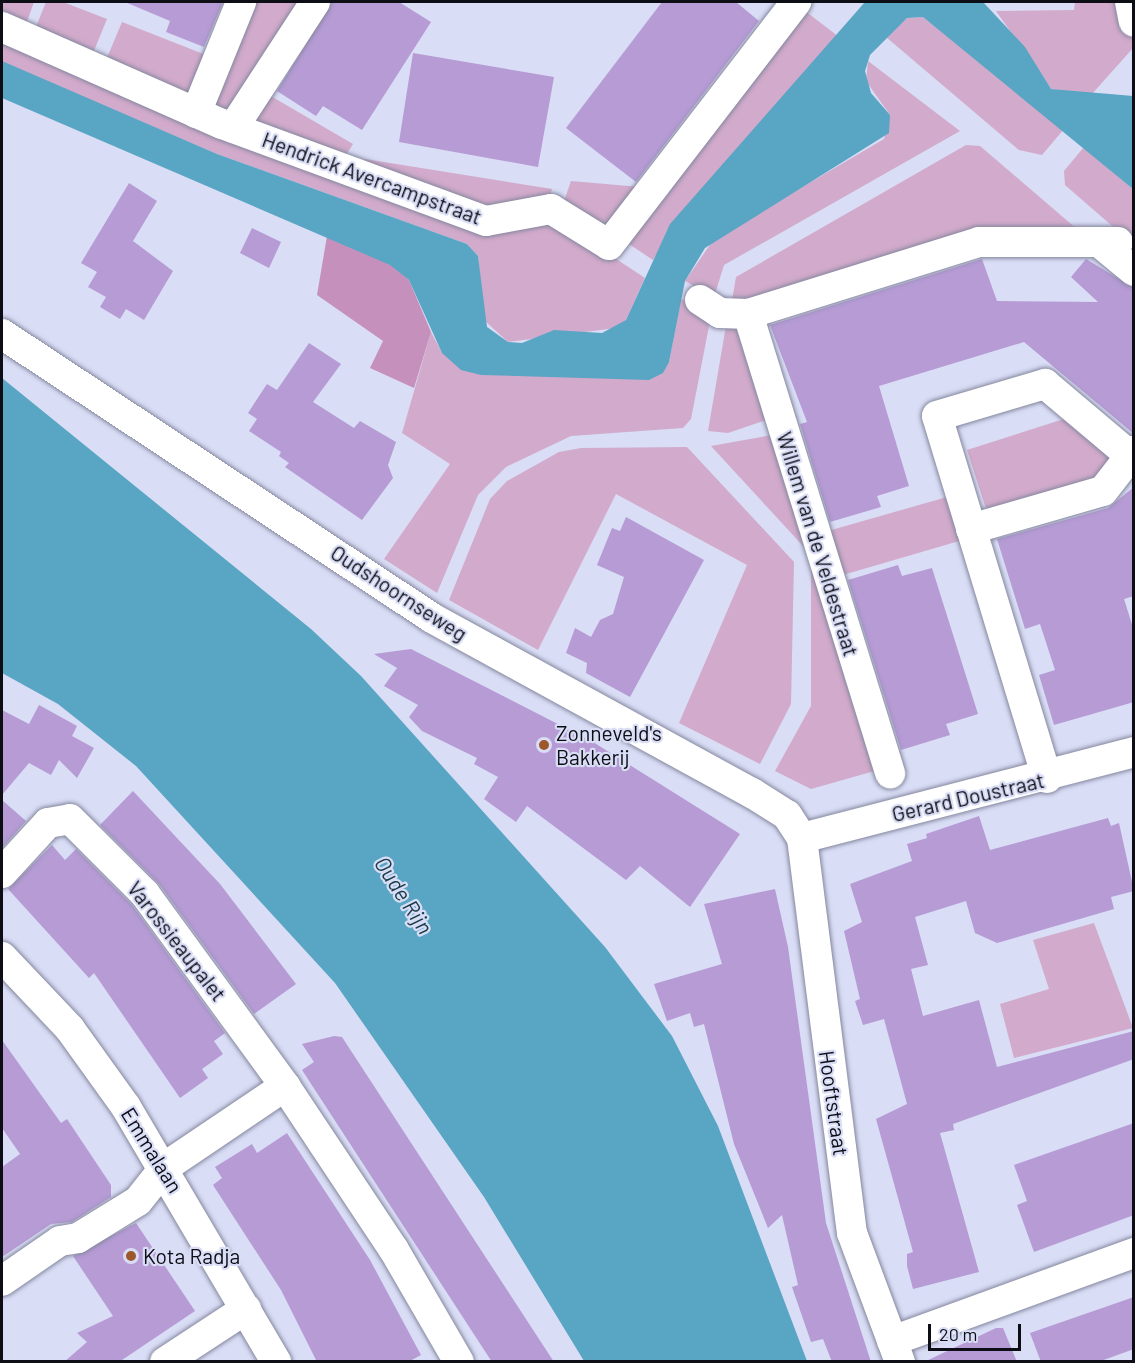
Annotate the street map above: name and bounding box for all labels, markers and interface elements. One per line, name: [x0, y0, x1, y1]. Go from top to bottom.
street label: Hendrick Avercampstraat: [259, 127, 485, 229]
street label: Willem van de Veldestraat: [772, 429, 864, 659]
street label: Oudshoornseweg: [326, 540, 472, 646]
place label: Zonneveld's Bakkerij: [556, 720, 662, 770]
marker: Zonneveld's Bakkerij: [537, 738, 551, 752]
street label: Gerard Doustraat: [889, 767, 1047, 827]
water label: Oude Rijn: [369, 851, 439, 939]
street label: Varossieaupalet: [122, 876, 232, 1006]
street label: Hooftstraat: [814, 1049, 854, 1157]
street label: Emmalaan: [116, 1103, 188, 1197]
place label: Kota Radja: [143, 1243, 240, 1269]
marker: Kota Radja: [124, 1249, 138, 1263]
scale bar: [931, 1312, 1024, 1350]
text: 20 m: [939, 1323, 977, 1345]

